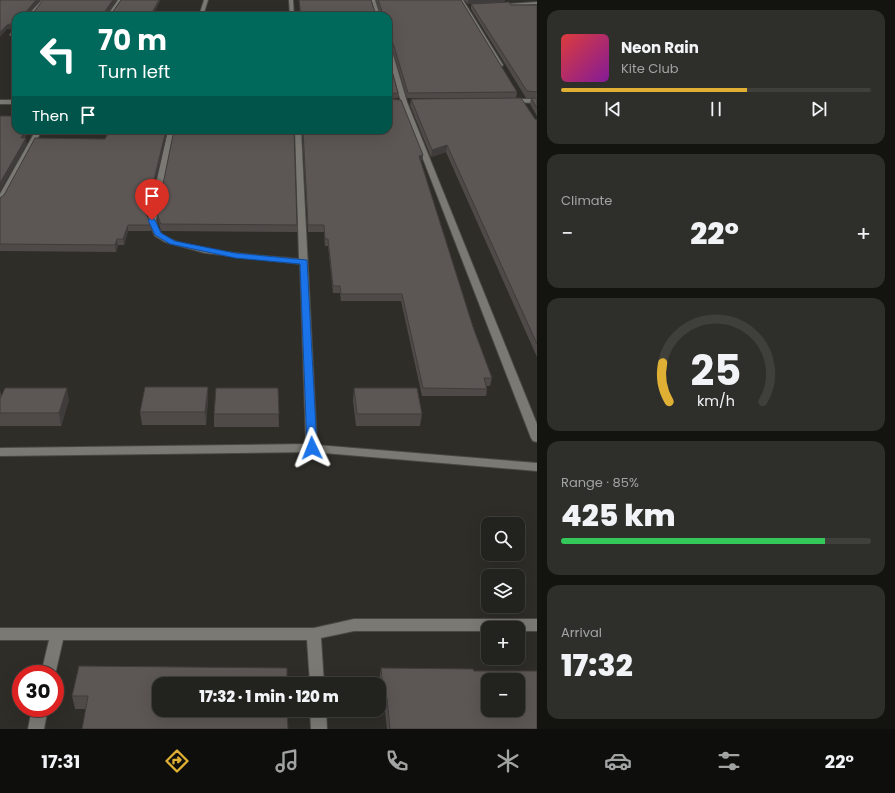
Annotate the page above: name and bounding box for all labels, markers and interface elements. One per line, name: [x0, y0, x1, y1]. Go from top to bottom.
text: 70 m: [98, 21, 167, 60]
icon: left: [32, 28, 84, 80]
text: Neon Rain: [621, 37, 699, 58]
text: Turn left: [98, 59, 170, 84]
text: Kite Club: [621, 59, 679, 78]
icon: previous: [602, 98, 624, 120]
icon: pause: [705, 98, 727, 120]
icon: next: [808, 98, 830, 120]
icon: arrive: [77, 104, 99, 126]
text: Then: [32, 105, 69, 126]
pin: [135, 179, 169, 220]
icon: arrive: [141, 185, 163, 207]
text: Climate: [561, 191, 612, 210]
text: 22°: [690, 212, 739, 255]
text: −: [561, 218, 573, 249]
text: +: [856, 218, 871, 249]
text: 25: [691, 341, 741, 400]
text: km/h: [697, 391, 735, 411]
position arrow: [291, 427, 333, 469]
text: Range · 85%: [561, 473, 639, 492]
text: 425 km: [561, 494, 676, 537]
map controls: [481, 517, 525, 717]
button: search: [481, 517, 525, 561]
button: layers: [481, 569, 525, 613]
button: +: [481, 621, 525, 665]
text: Arrival: [561, 623, 602, 642]
text: 17:32: [561, 644, 633, 687]
speed limit sign: 30: [12, 665, 64, 717]
button: −: [481, 673, 525, 717]
text: 17:32 · 1 min · 120 m: [199, 686, 339, 707]
icon: directions: [163, 747, 191, 775]
icon: music: [273, 747, 301, 775]
icon: phone: [383, 747, 411, 775]
icon: climate: [494, 747, 522, 775]
icon: car: [604, 747, 632, 775]
icon: filters: [715, 747, 743, 775]
text: 17:31: [41, 749, 80, 774]
text: 22°: [825, 749, 854, 774]

